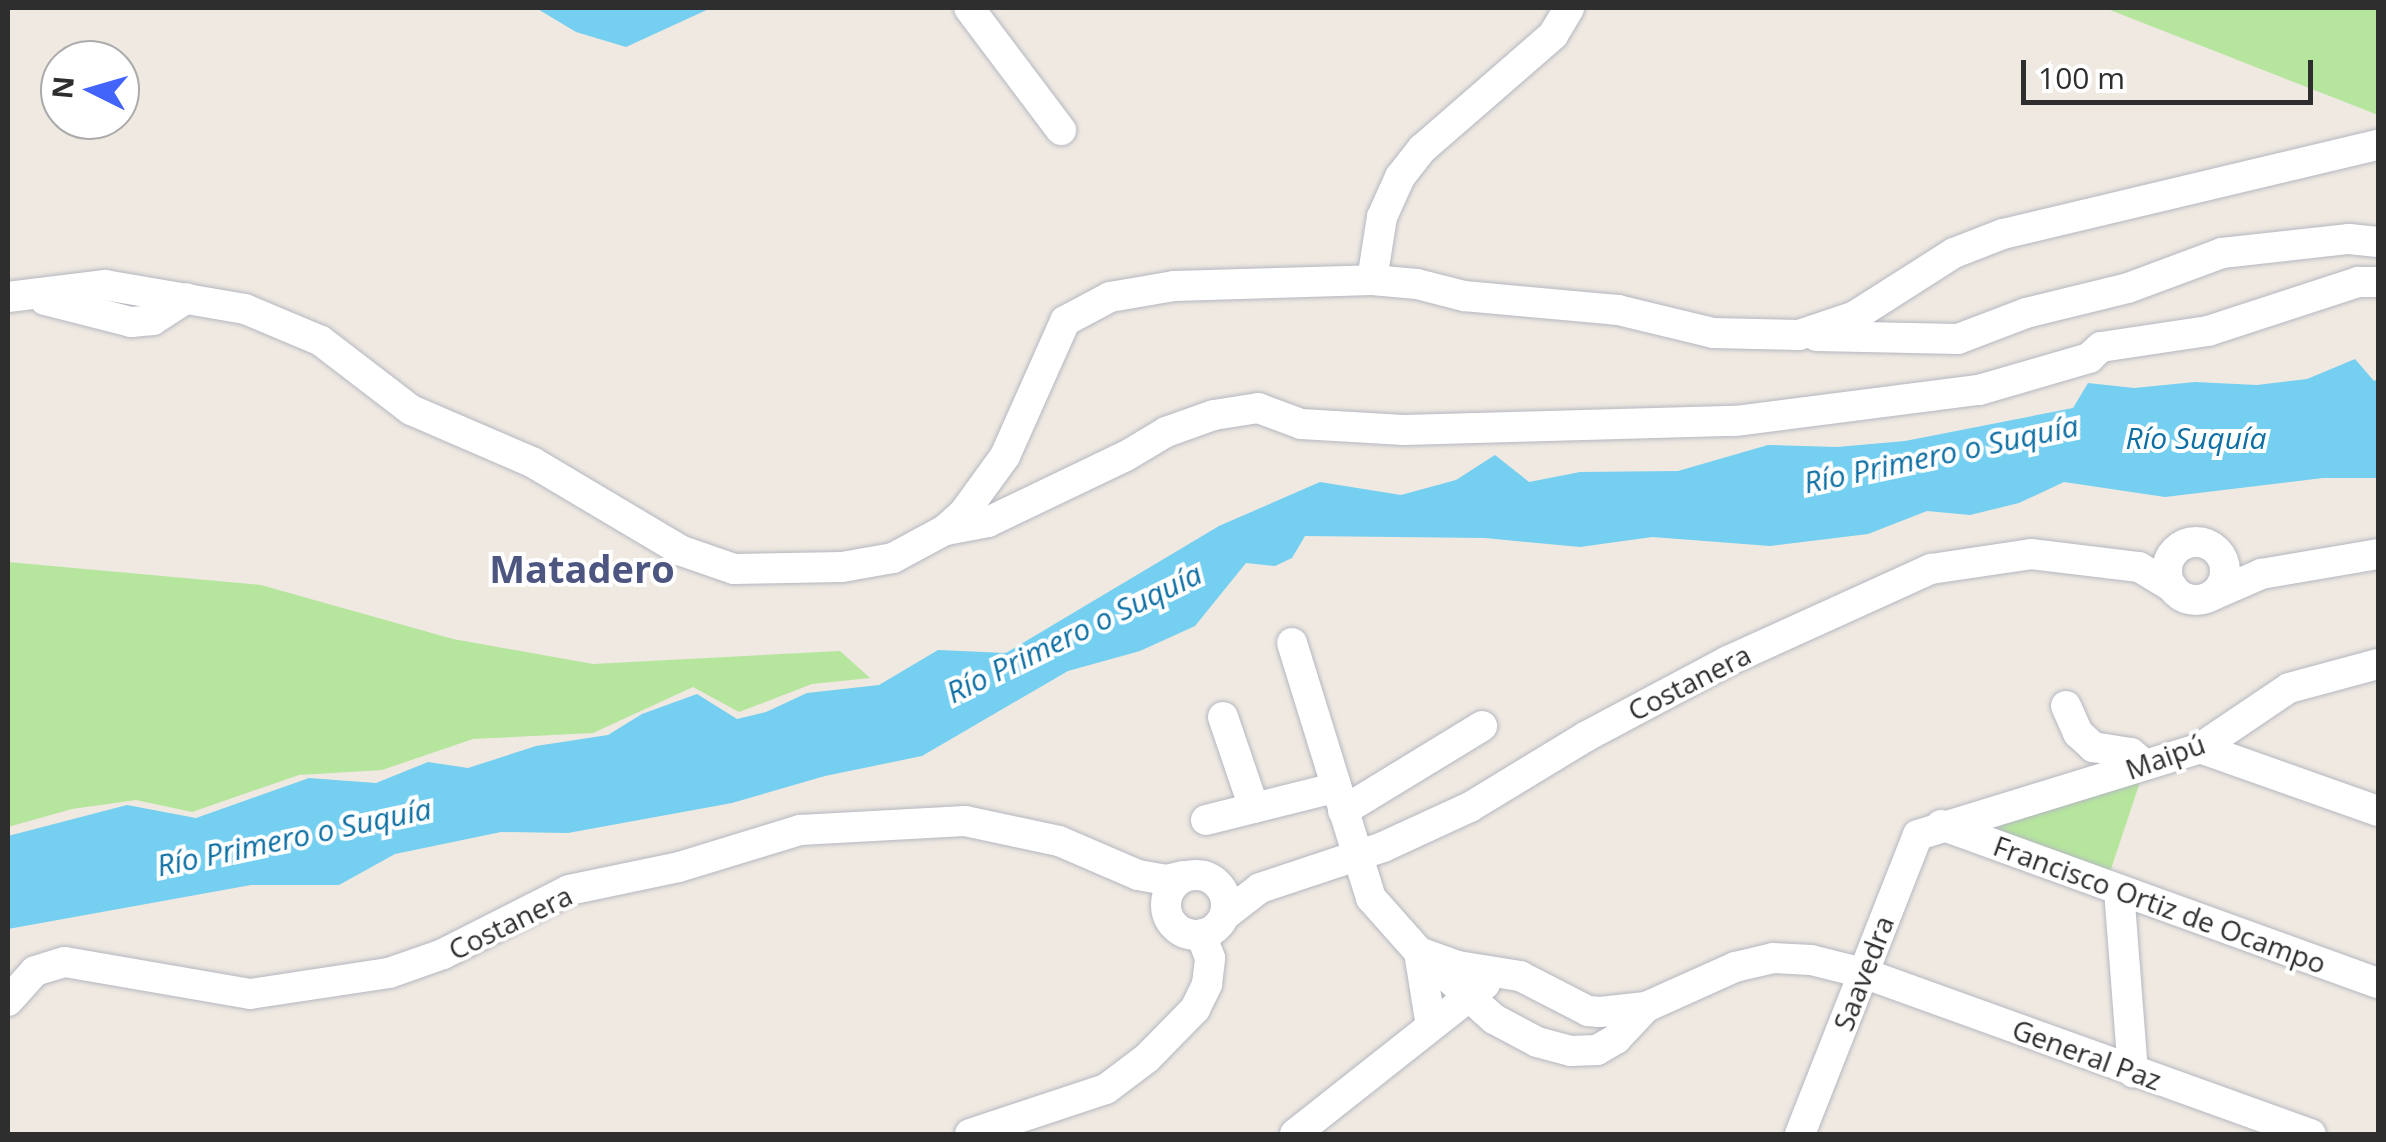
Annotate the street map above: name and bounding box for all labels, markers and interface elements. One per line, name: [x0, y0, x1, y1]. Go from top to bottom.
north arrow: [40, 40, 140, 140]
scale bar: [2026, 40, 2318, 102]
text: 100 m: [2038, 57, 2125, 98]
text: N: [42, 75, 82, 101]
water label: Río Primero o Suquía: [1800, 407, 2082, 501]
water label: Río Suquía: [2126, 420, 2266, 456]
district label: Matadero: [489, 546, 675, 592]
water label: Río Primero o Suquía: [940, 556, 1208, 710]
street label: Costanera: [1622, 637, 1756, 727]
street label: Maipú: [2121, 726, 2209, 786]
water label: Río Primero o Suquía: [153, 790, 435, 884]
street label: Francisco Ortiz de Ocampo: [1989, 828, 2331, 980]
street label: Costanera: [443, 878, 577, 966]
street label: Saavedra: [1826, 911, 1900, 1035]
street label: General Paz: [2008, 1012, 2166, 1096]

